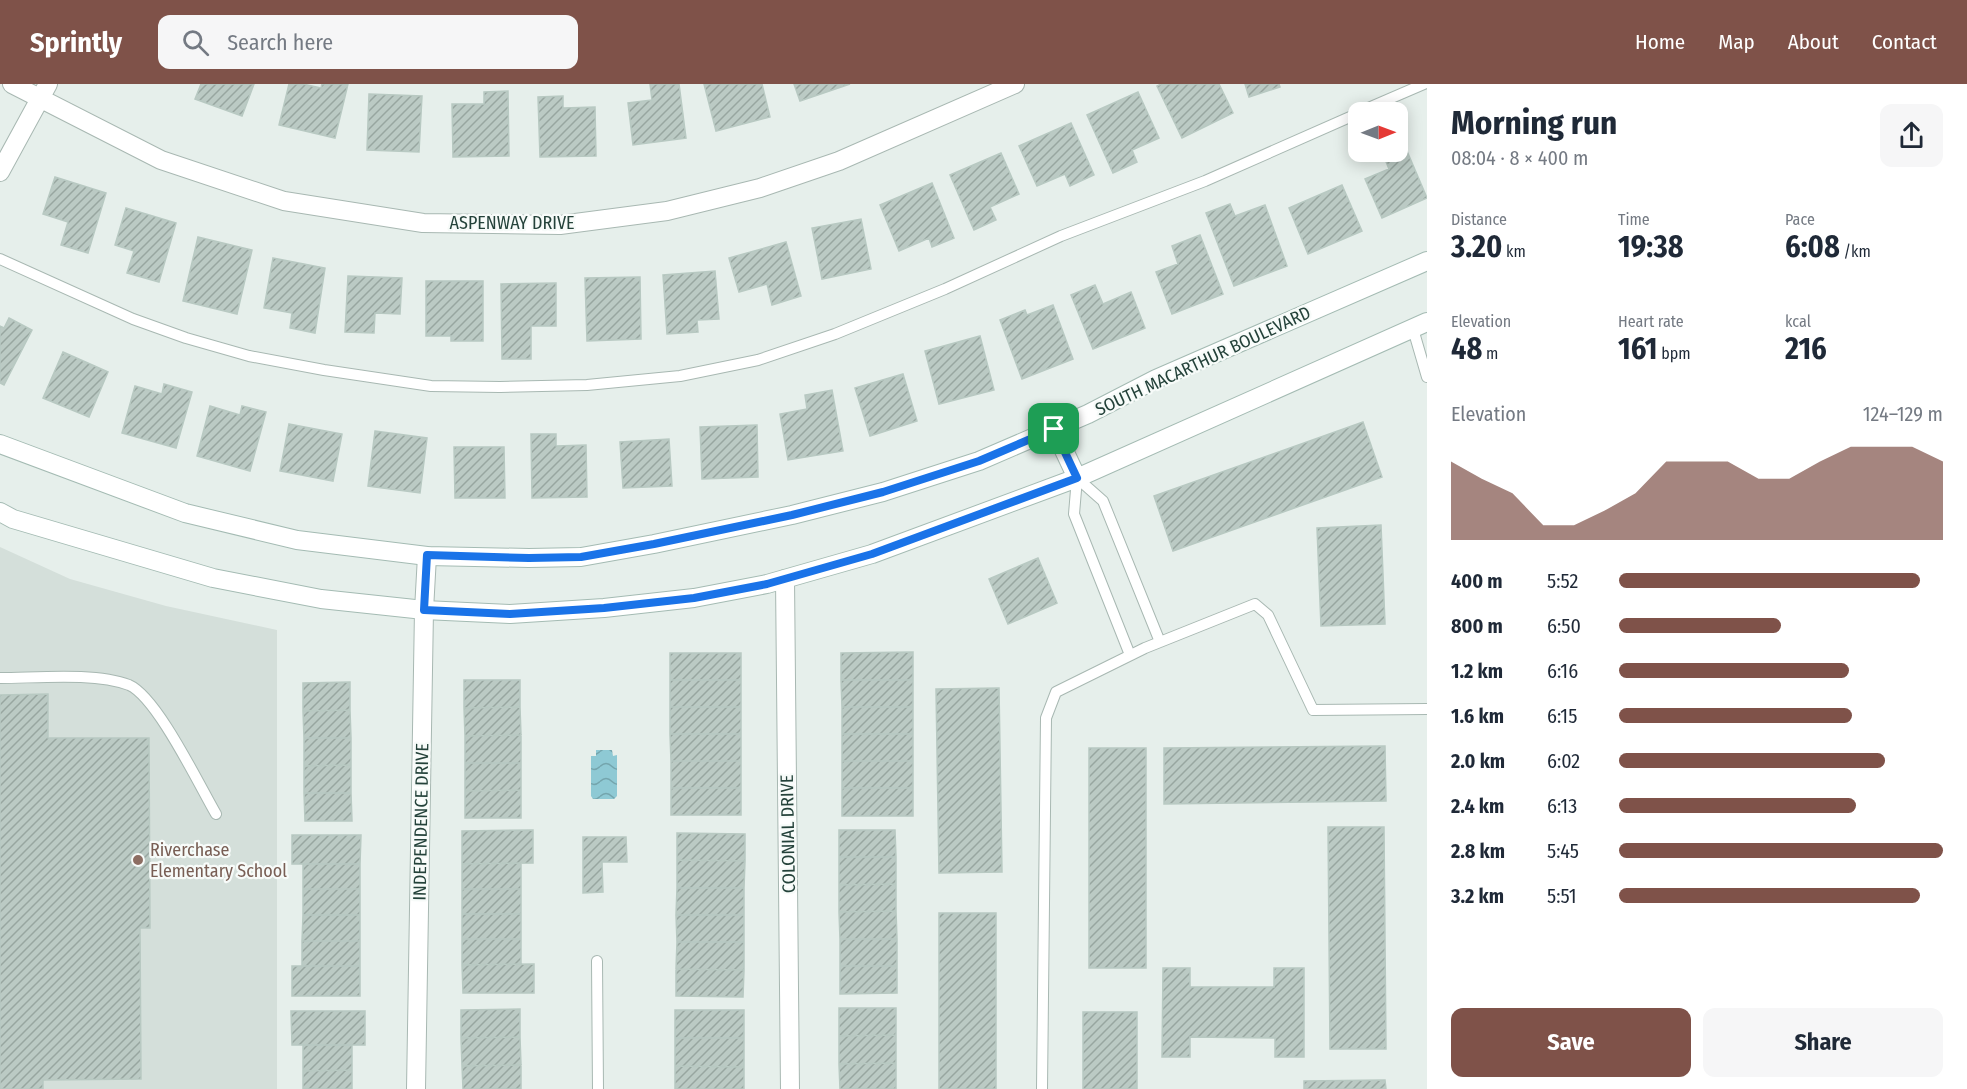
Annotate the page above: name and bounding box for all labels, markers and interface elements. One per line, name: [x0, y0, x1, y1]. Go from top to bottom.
search box: [158, 15, 578, 69]
text: Sprintly: [30, 26, 122, 59]
icon: search: [179, 26, 212, 59]
text: Search here: [227, 29, 333, 56]
text: Home: [1635, 29, 1685, 55]
text: Map: [1718, 29, 1755, 55]
text: About: [1788, 29, 1839, 55]
text: Contact: [1872, 29, 1937, 55]
north arrow: [1348, 102, 1408, 162]
map controls: [1348, 102, 1408, 162]
text: Morning run: [1451, 103, 1617, 143]
button: share: [1880, 104, 1943, 167]
text: 08:04 · 8 × 400 m: [1451, 146, 1588, 170]
text: Distance: [1451, 210, 1507, 229]
text: Time: [1618, 210, 1650, 229]
text: Pace: [1785, 210, 1815, 229]
street label: ASPENWAY DRIVE: [449, 212, 575, 234]
text: 3.20: [1451, 229, 1502, 265]
text: 19:38: [1618, 229, 1684, 265]
text: 6:08: [1785, 229, 1840, 265]
text: km: [1502, 242, 1526, 261]
text: /km: [1840, 242, 1871, 261]
street label: SOUTH MACARTHUR BOULEVARD: [1092, 301, 1314, 421]
text: Elevation: [1451, 312, 1511, 331]
text: Heart rate: [1618, 312, 1684, 331]
text: kcal: [1785, 312, 1811, 331]
text: 48: [1451, 331, 1482, 367]
text: 161: [1618, 331, 1658, 367]
text: 216: [1785, 331, 1827, 367]
text: m: [1482, 344, 1498, 363]
text: bpm: [1658, 344, 1691, 363]
text: Elevation: [1451, 402, 1526, 426]
text: 124–129 m: [1863, 402, 1943, 426]
pin: [1028, 403, 1079, 454]
icon: arrive: [1037, 412, 1070, 445]
text: 400 m: [1451, 569, 1503, 593]
text: 5:52: [1547, 569, 1578, 593]
text: 800 m: [1451, 614, 1503, 638]
text: 6:50: [1547, 614, 1581, 638]
text: 1.2 km: [1451, 659, 1503, 683]
text: 6:16: [1547, 659, 1578, 683]
text: 1.6 km: [1451, 704, 1504, 728]
text: 6:15: [1547, 704, 1577, 728]
street label: INDEPENDENCE DRIVE: [409, 743, 433, 901]
text: 2.0 km: [1451, 749, 1505, 773]
text: 6:02: [1547, 749, 1580, 773]
street label: COLONIAL DRIVE: [776, 775, 800, 893]
text: 2.4 km: [1451, 794, 1504, 818]
text: 6:13: [1547, 794, 1577, 818]
place label: Riverchase Elementary School: [150, 839, 287, 882]
text: 2.8 km: [1451, 839, 1505, 863]
text: 5:45: [1547, 839, 1579, 863]
marker: Riverchase Elementary School: [131, 853, 145, 867]
text: 3.2 km: [1451, 884, 1504, 908]
text: 5:51: [1547, 884, 1577, 908]
button: Save: [1451, 1008, 1691, 1077]
button: Share: [1703, 1008, 1943, 1077]

